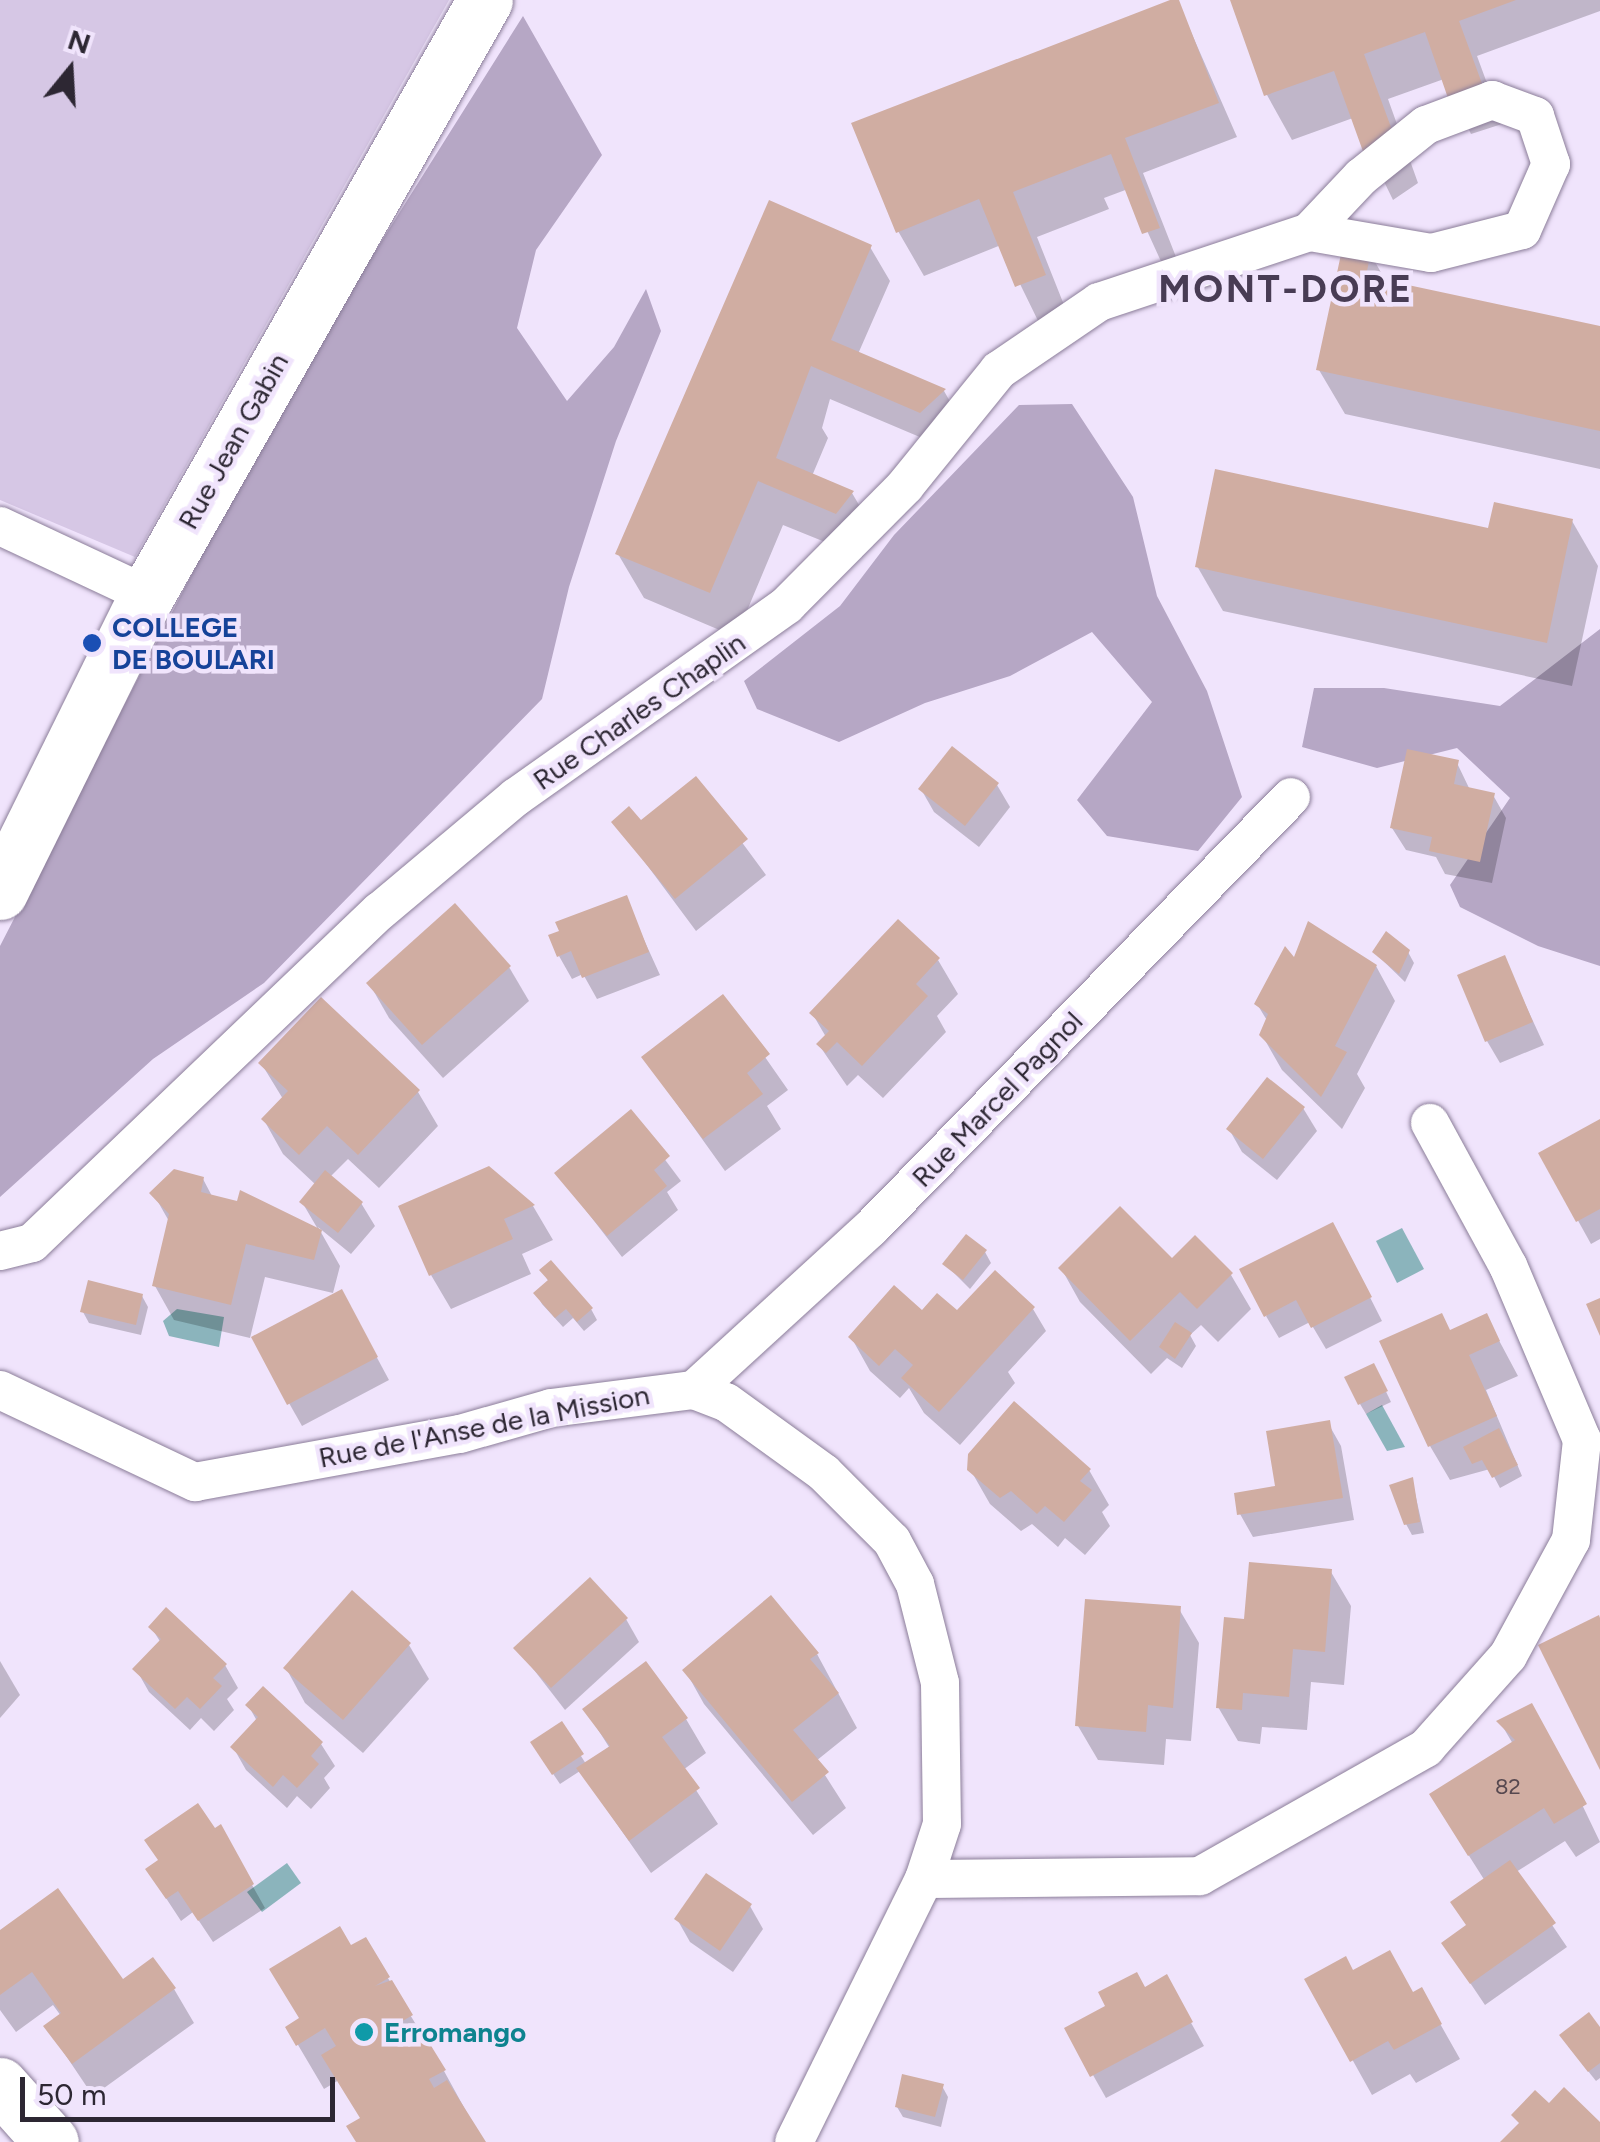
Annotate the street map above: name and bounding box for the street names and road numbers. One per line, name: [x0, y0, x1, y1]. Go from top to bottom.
street label: Rue Jean Gabin: [171, 347, 295, 535]
street label: Rue Charles Chaplin: [526, 625, 752, 797]
street label: Rue Marcel Pagnol: [905, 1004, 1089, 1194]
street label: Rue de l'Anse de la Mission: [316, 1377, 652, 1475]

